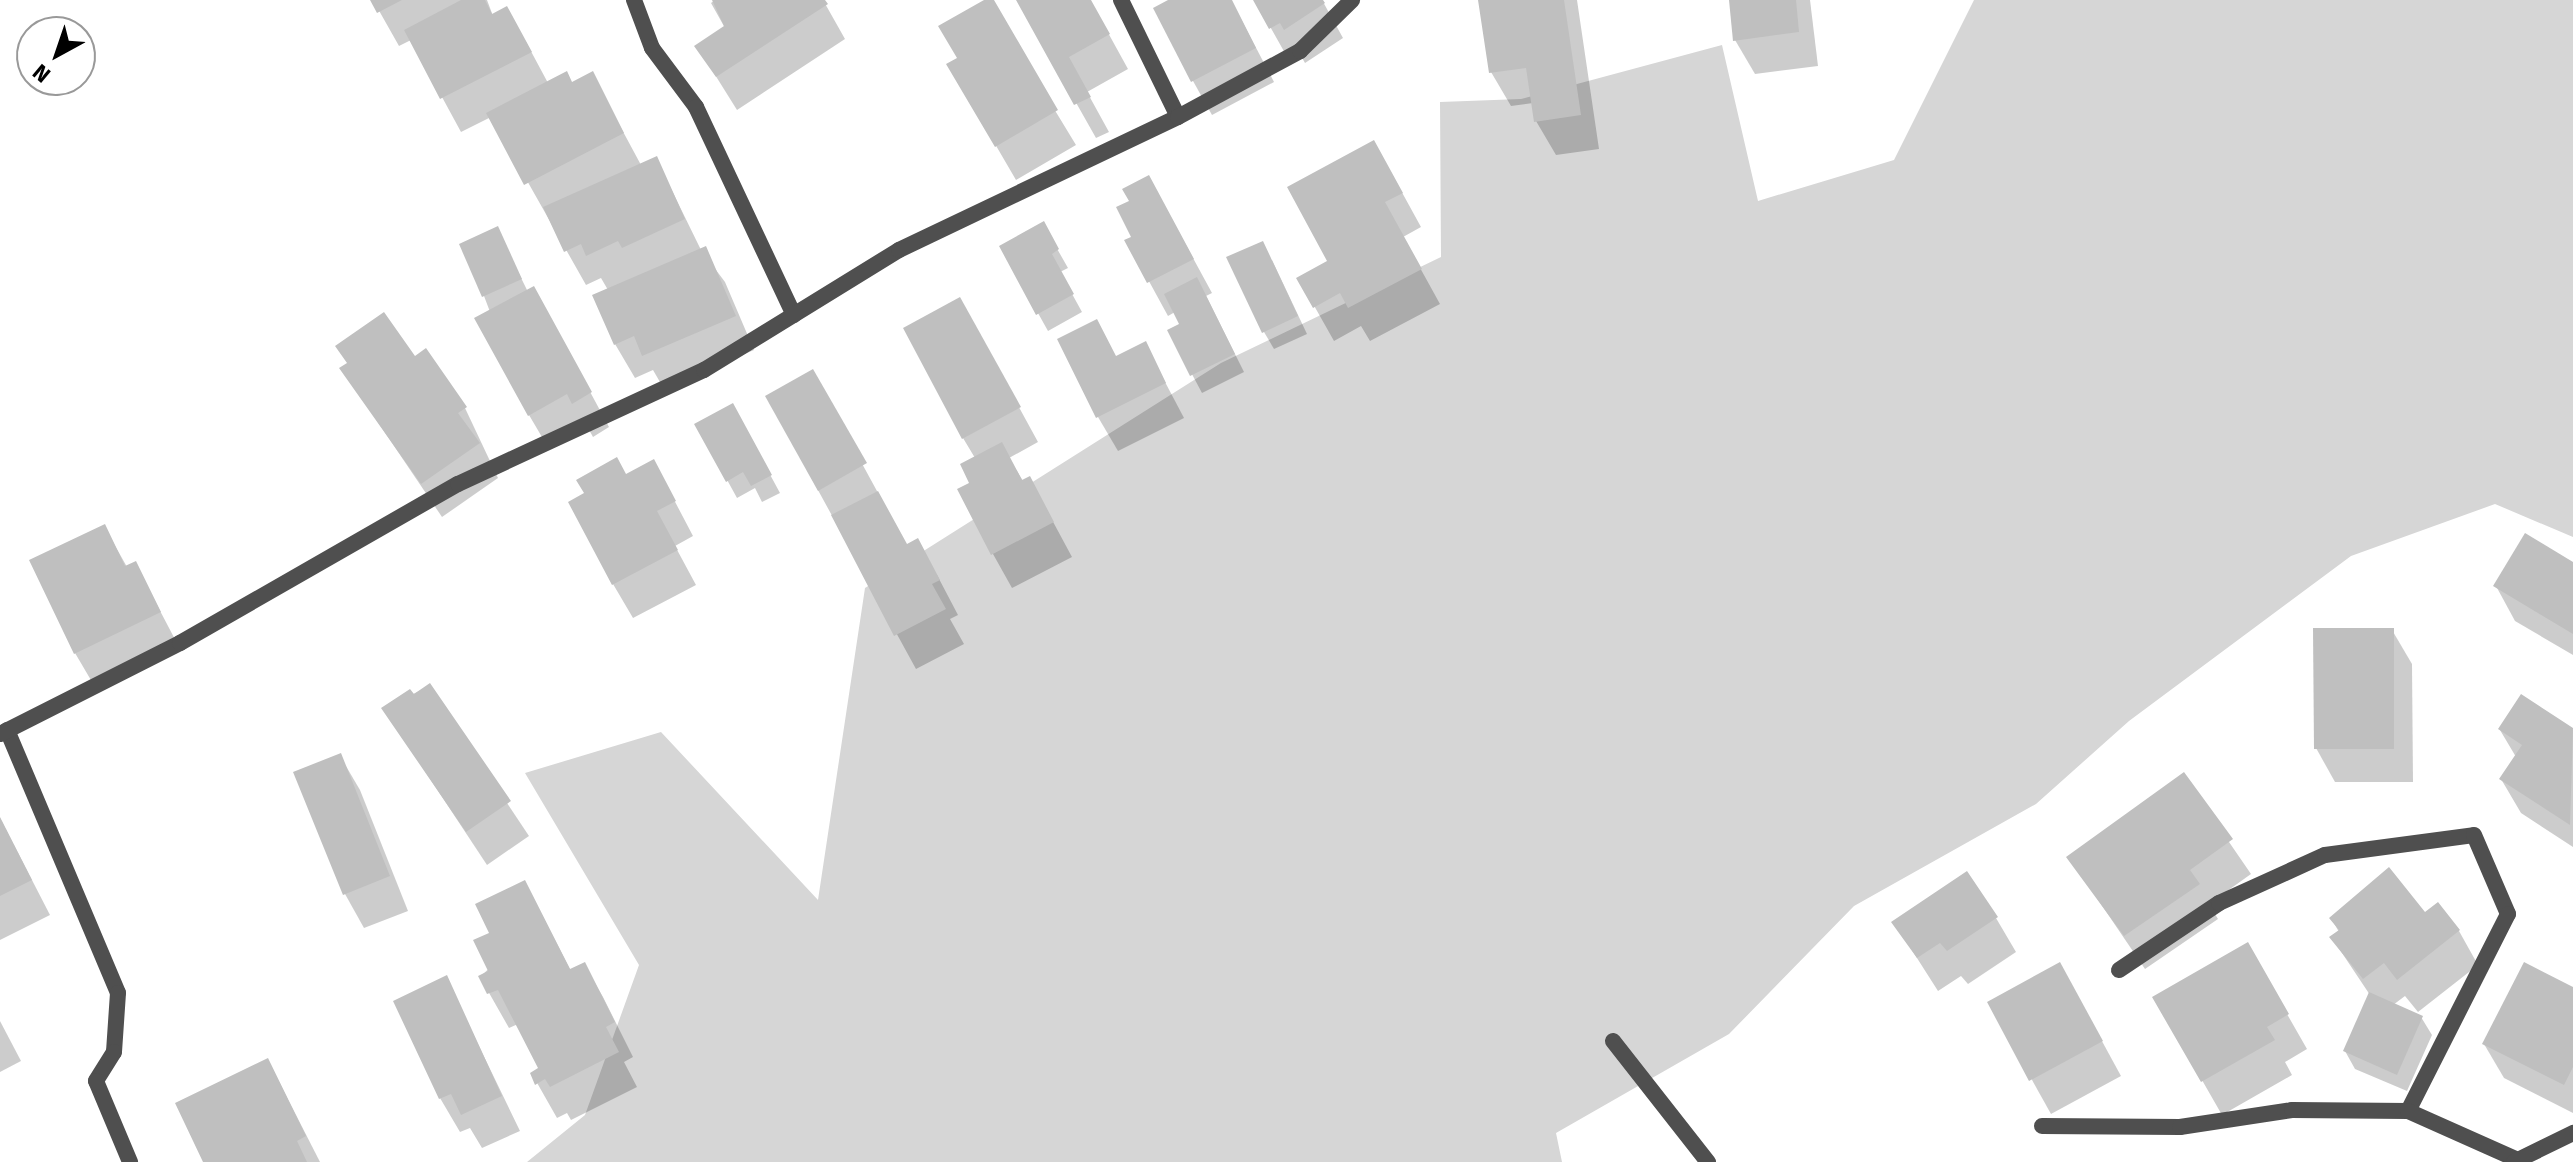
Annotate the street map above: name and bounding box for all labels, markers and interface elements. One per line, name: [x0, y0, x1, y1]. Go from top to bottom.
north arrow: [16, 16, 96, 96]
text: N: [27, 58, 56, 88]

